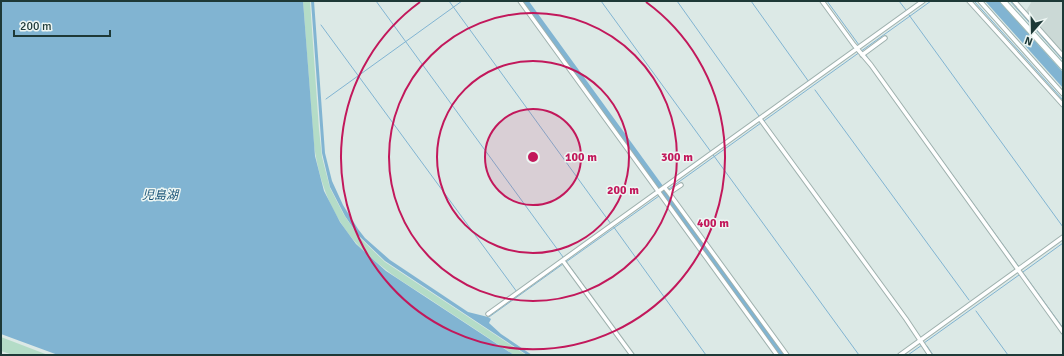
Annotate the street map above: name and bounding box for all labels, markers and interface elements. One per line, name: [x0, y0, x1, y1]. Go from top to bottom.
scale bar: [14, 12, 110, 38]
north arrow: [1012, 12, 1052, 52]
text: 200 m: [20, 19, 52, 34]
text: N: [1023, 34, 1035, 48]
centre of rings: [526, 150, 540, 164]
text: 100 m: [565, 150, 597, 165]
text: 300 m: [661, 150, 693, 165]
text: 200 m: [607, 183, 639, 198]
water label: 児島湖: [142, 188, 180, 203]
text: 400 m: [697, 216, 729, 231]

